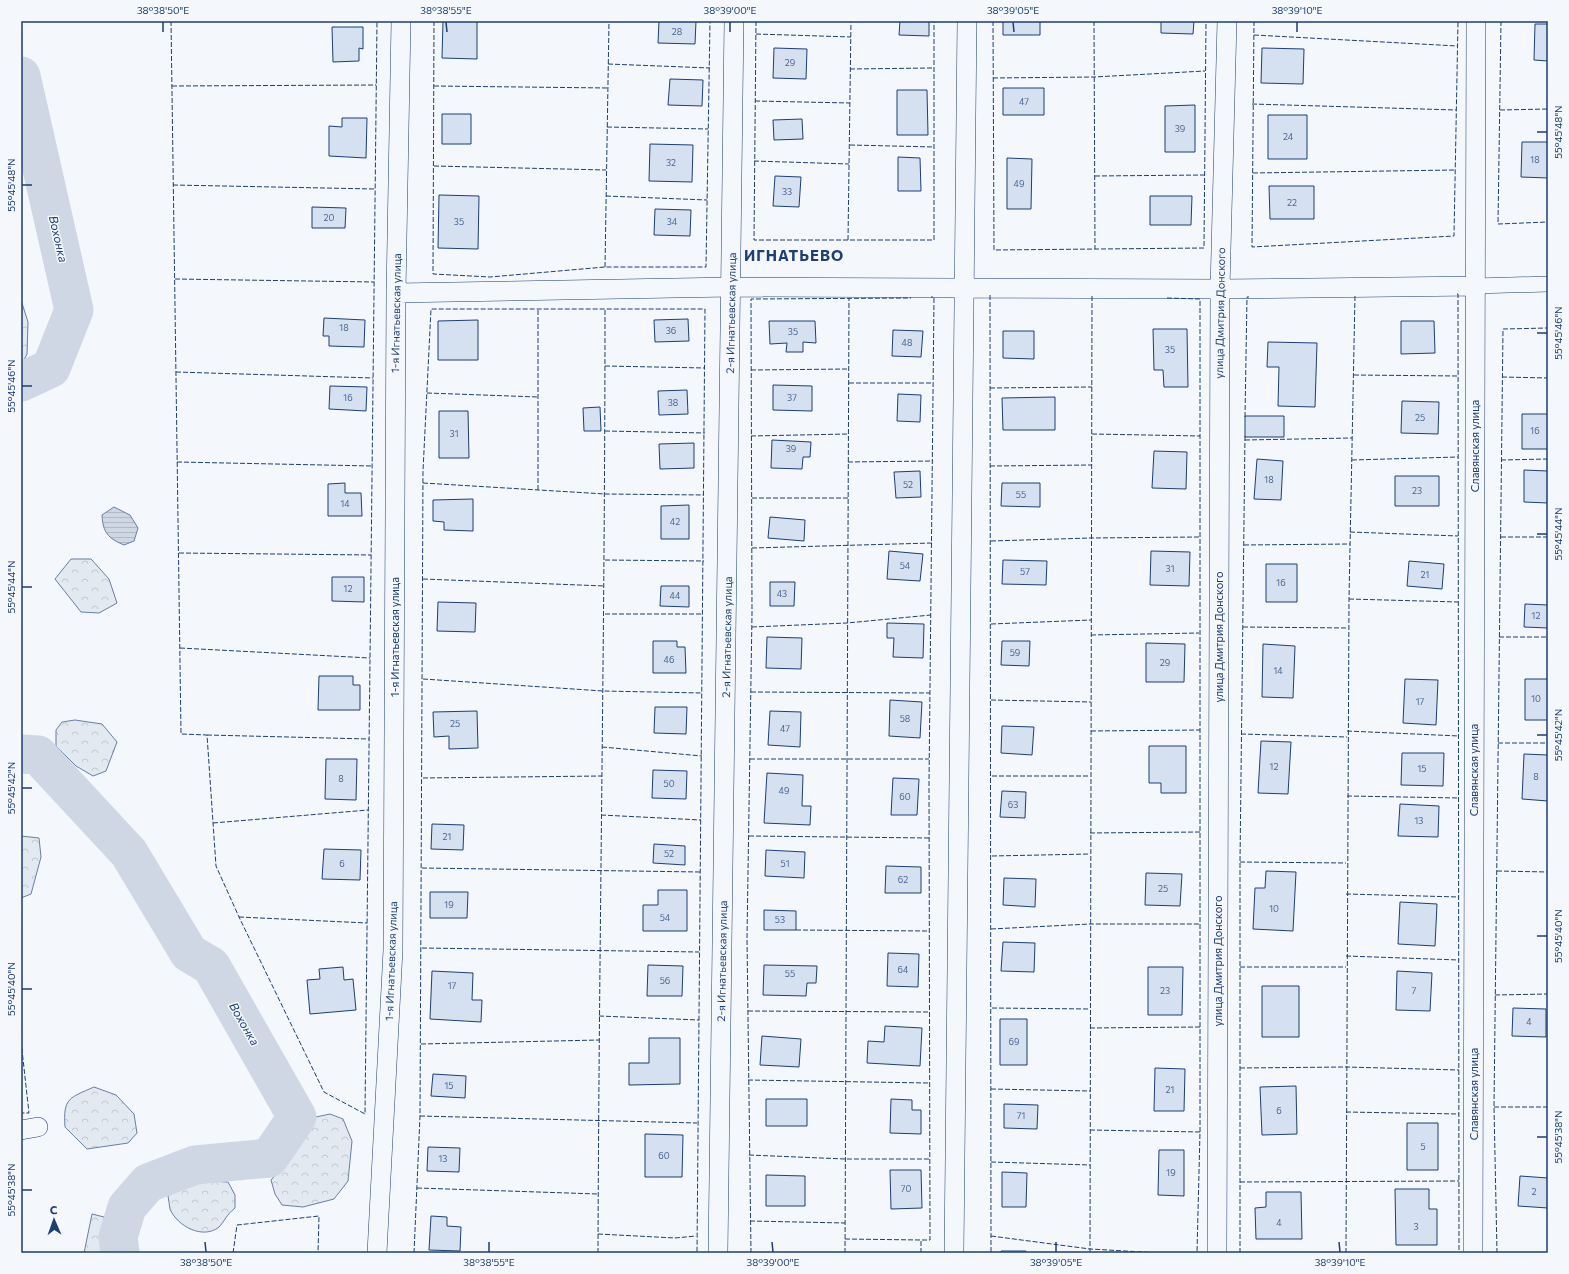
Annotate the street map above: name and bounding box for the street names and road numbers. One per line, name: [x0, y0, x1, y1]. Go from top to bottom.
street label: улица Дмитрия Донского: [1212, 247, 1227, 379]
street label: 2-я Игнатьевская улица: [723, 252, 738, 374]
street label: 1-я Игнатьевская улица: [388, 253, 403, 373]
street label: Славянская улица: [1468, 400, 1481, 492]
street label: улица Дмитрия Донского: [1212, 571, 1225, 703]
street label: 2-я Игнатьевская улица: [719, 576, 734, 698]
street label: 1-я Игнатьевская улица: [388, 577, 401, 697]
street label: Славянская улица: [1467, 724, 1480, 816]
street label: улица Дмитрия Донского: [1211, 895, 1224, 1027]
street label: 2-я Игнатьевская улица: [714, 900, 729, 1022]
street label: 1-я Игнатьевская улица: [382, 901, 399, 1021]
street label: Славянская улица: [1467, 1048, 1480, 1140]

